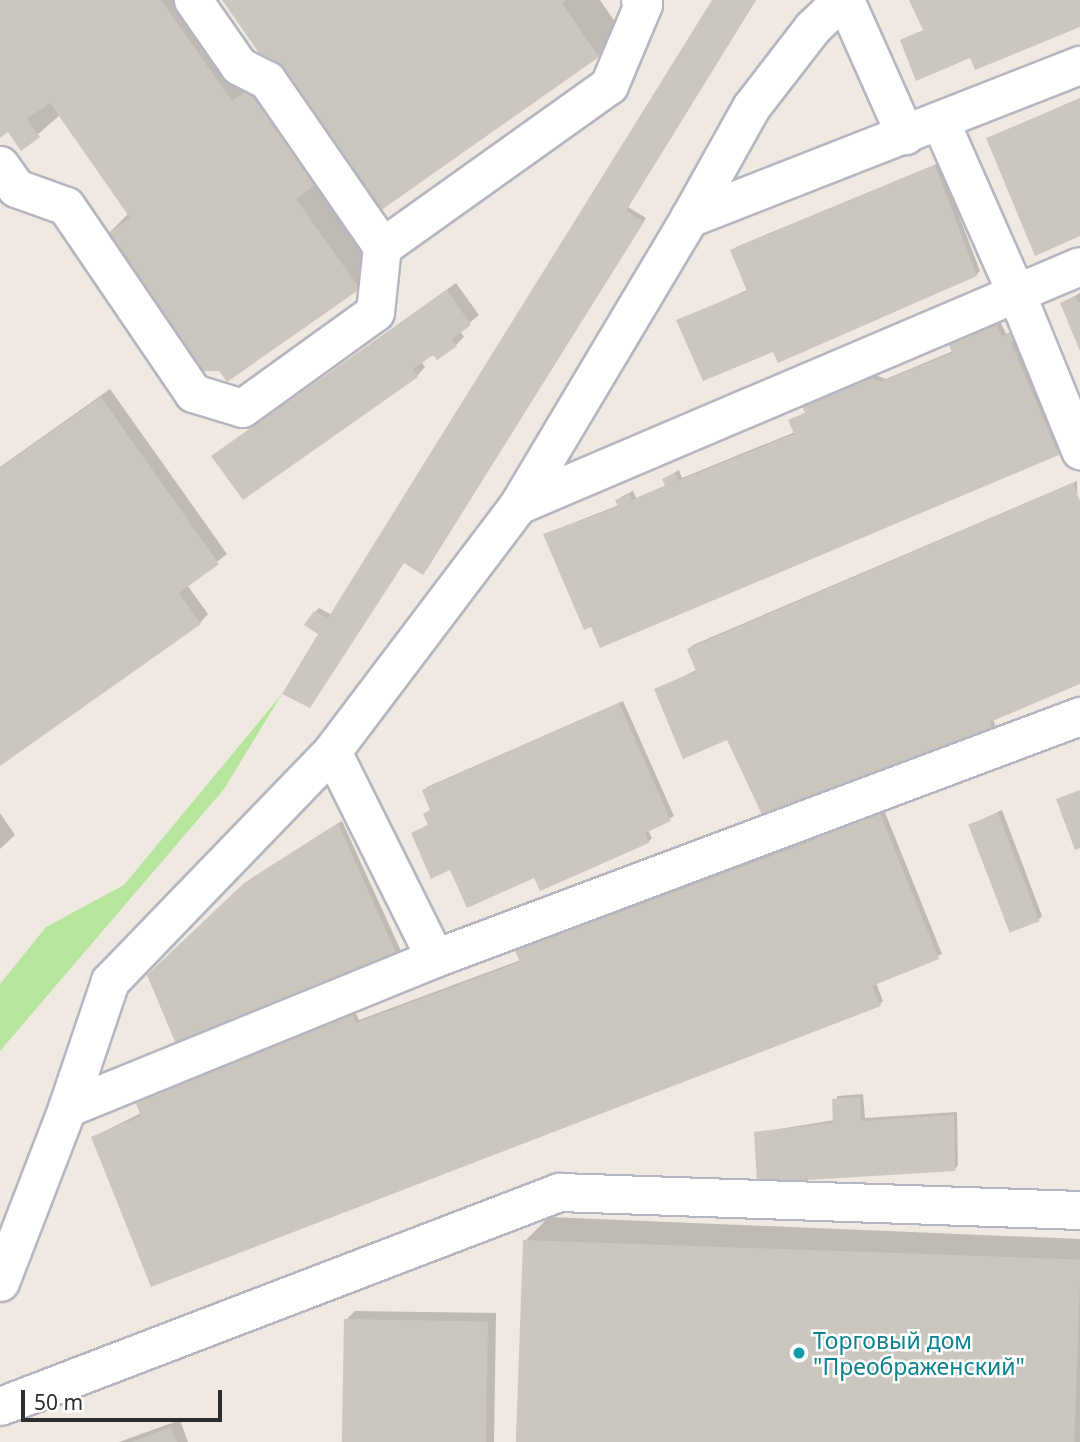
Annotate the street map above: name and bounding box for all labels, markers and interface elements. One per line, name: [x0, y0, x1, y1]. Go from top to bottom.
place label: Торговый дом "Преображенский": [813, 1326, 1025, 1380]
marker: Торговый дом "Преображенский": [791, 1345, 807, 1361]
scale bar: [24, 1376, 226, 1420]
text: 50 m: [34, 1388, 83, 1416]

